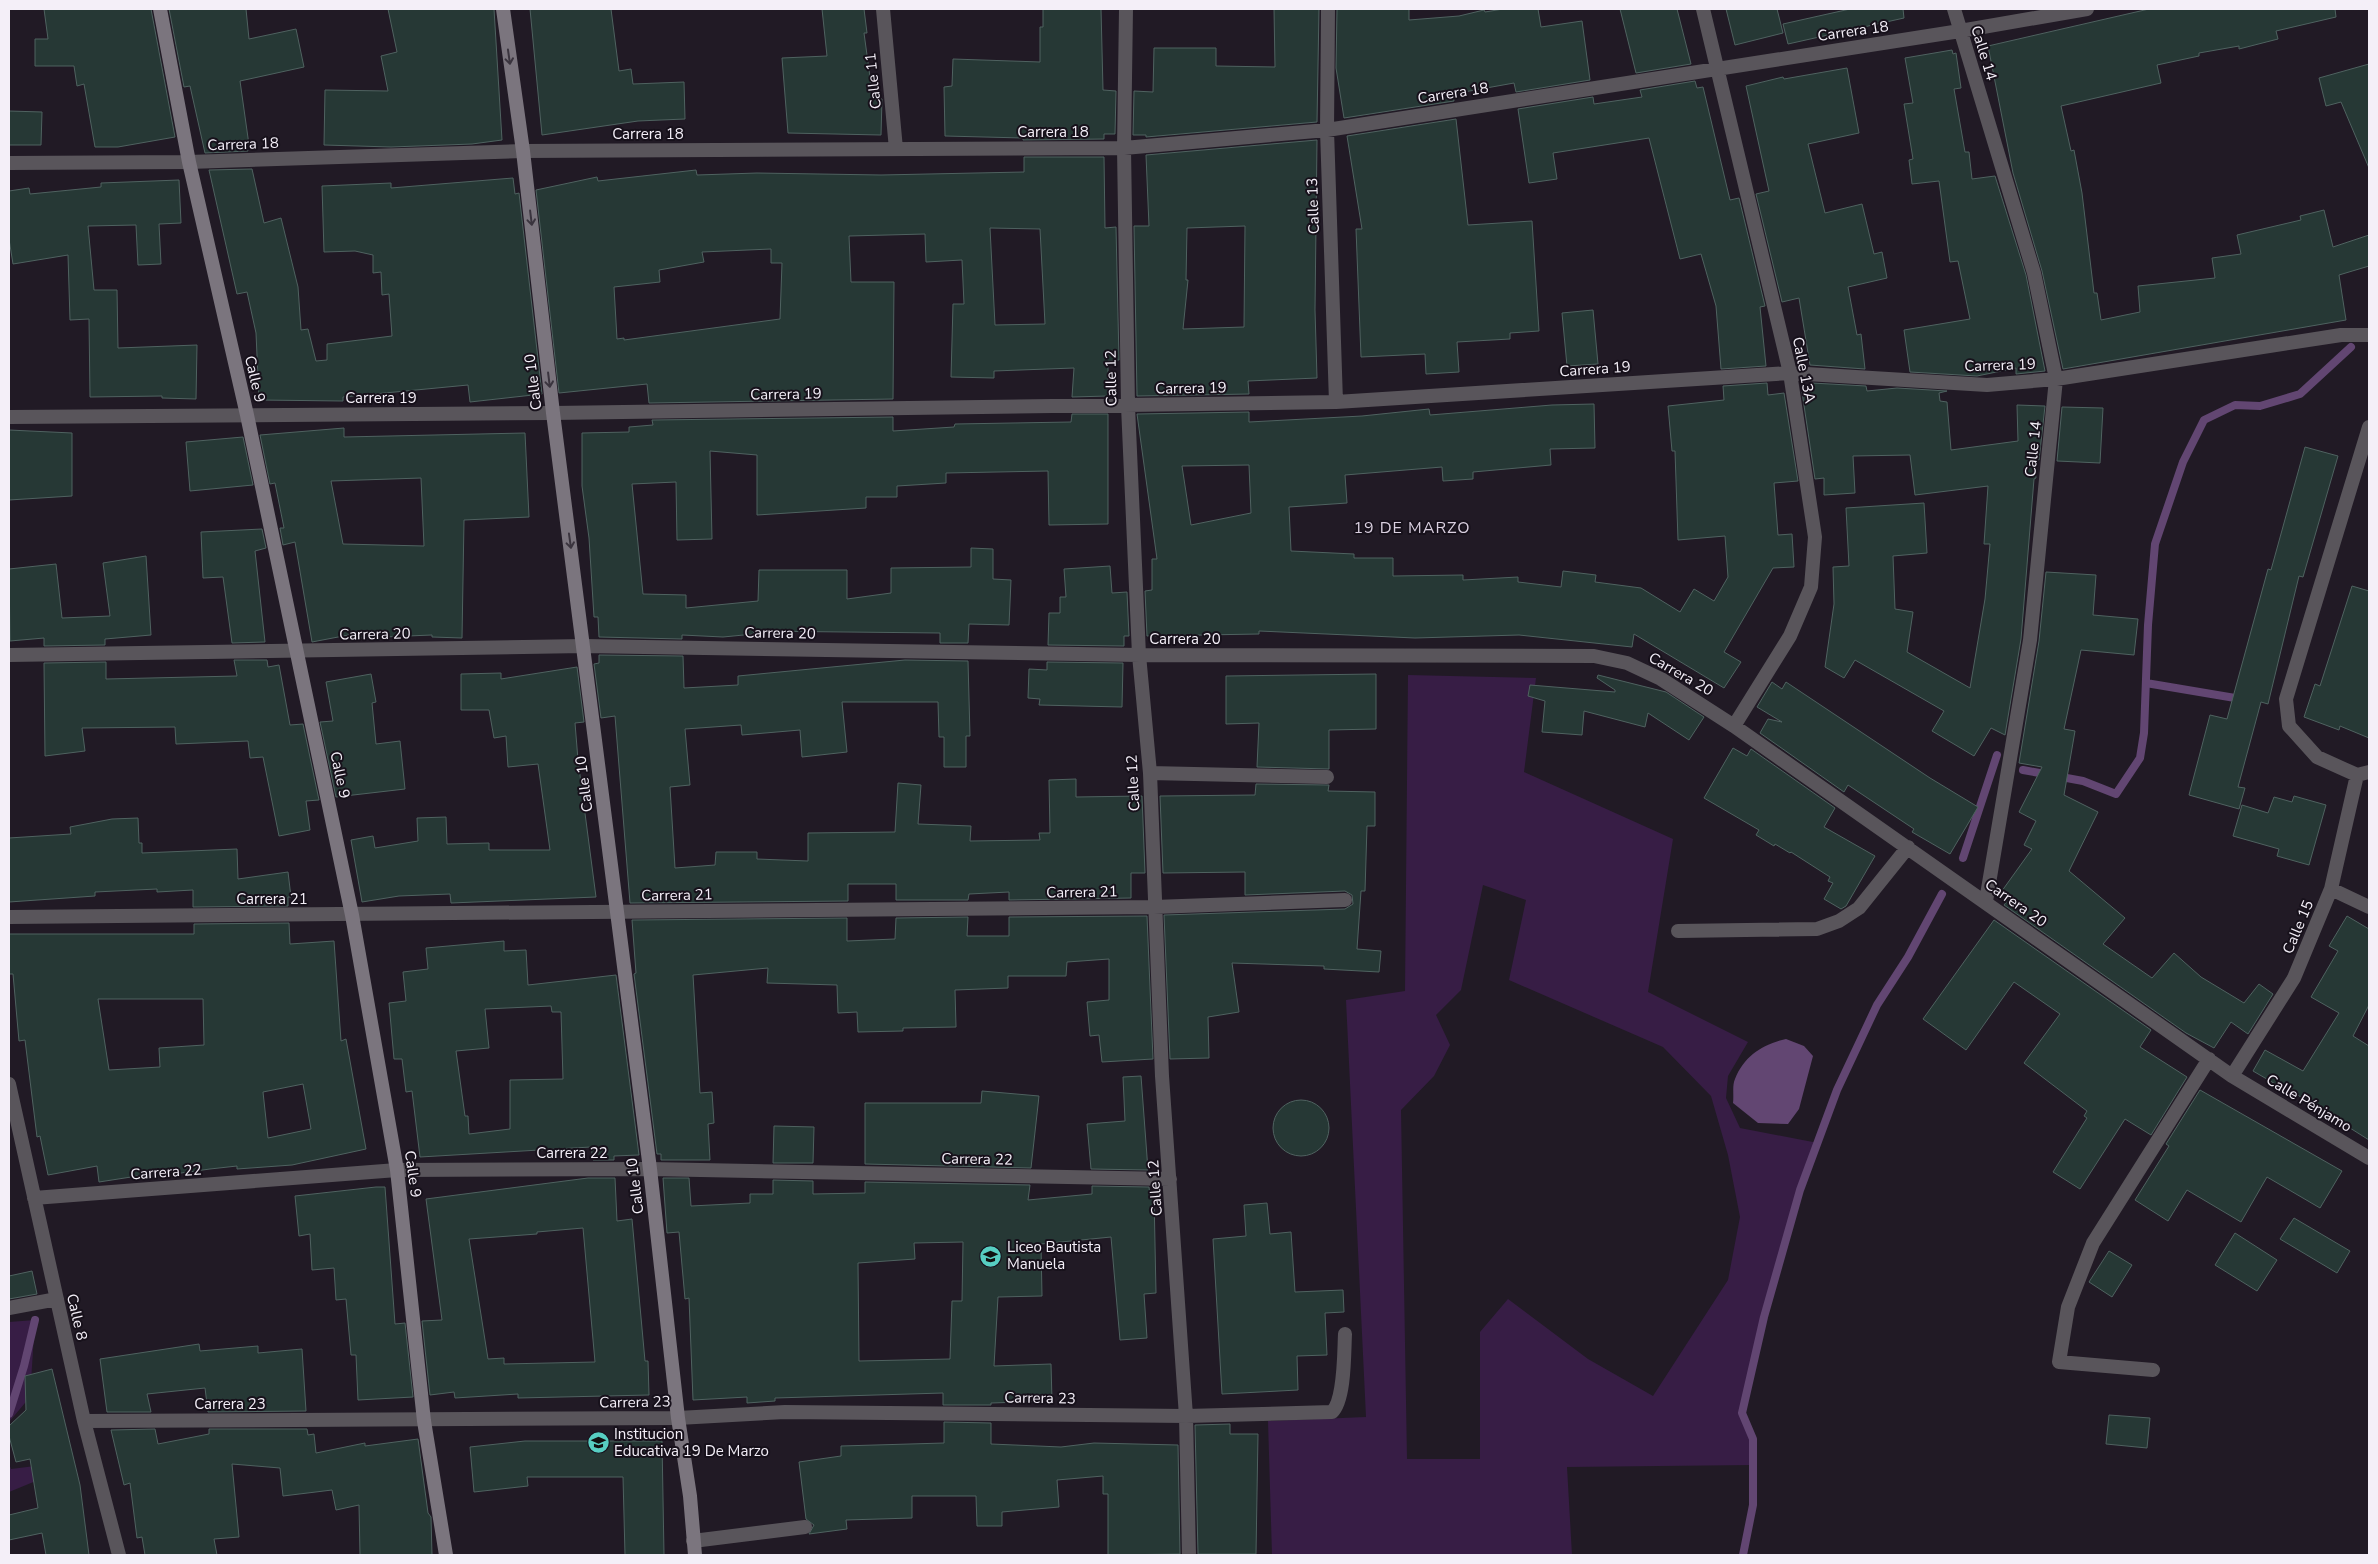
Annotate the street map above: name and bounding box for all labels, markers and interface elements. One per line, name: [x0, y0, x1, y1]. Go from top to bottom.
street label: Carrera 18: [1816, 16, 1890, 46]
street label: Calle 14: [1966, 23, 2002, 83]
one-way arrow: [505, 49, 515, 65]
street label: Calle 11: [860, 52, 886, 110]
street label: Carrera 18: [1416, 78, 1490, 108]
street label: Carrera 18: [1017, 122, 1089, 142]
street label: Carrera 18: [612, 124, 684, 144]
street label: Carrera 18: [207, 133, 279, 155]
street label: Calle 13: [1302, 177, 1324, 235]
one-way arrow: [526, 210, 536, 226]
street label: Calle 13A: [1788, 335, 1820, 405]
street label: Calle 12: [1101, 350, 1121, 406]
street label: Calle 10: [520, 353, 546, 411]
street label: Calle 9: [240, 354, 270, 404]
street label: Carrera 19: [1964, 354, 2036, 376]
street label: Carrera 19: [1559, 357, 1631, 381]
one-way arrow: [544, 371, 554, 387]
street label: Carrera 19: [1155, 377, 1227, 399]
street label: Carrera 19: [750, 383, 822, 405]
street label: Carrera 19: [345, 388, 417, 408]
street label: Calle 14: [2020, 420, 2046, 478]
district label: 19 DE MARZO: [1353, 517, 1471, 539]
one-way arrow: [565, 532, 575, 548]
street label: Carrera 20: [744, 622, 816, 644]
street label: Carrera 20: [339, 623, 411, 645]
street label: Carrera 20: [1149, 629, 1221, 649]
street label: Carrera 20: [1645, 647, 1717, 701]
street label: Calle 9: [325, 750, 355, 800]
street label: Calle 12: [1122, 754, 1144, 812]
street label: Calle 10: [571, 755, 597, 813]
street label: Carrera 20: [1981, 874, 2051, 932]
street label: Carrera 21: [1046, 881, 1118, 903]
street label: Carrera 21: [641, 884, 713, 906]
street label: Carrera 21: [236, 889, 308, 909]
street label: Calle 15: [2278, 897, 2318, 957]
street label: Calle Pénjamo: [2262, 1070, 2356, 1136]
street label: Carrera 22: [536, 1143, 608, 1163]
street label: Carrera 22: [941, 1148, 1013, 1170]
street label: Calle 9: [400, 1149, 426, 1199]
street label: Calle 10: [622, 1157, 648, 1215]
street label: Calle 12: [1143, 1159, 1167, 1217]
street label: Carrera 22: [130, 1160, 202, 1184]
place label: Liceo Bautista Manuela: [1007, 1237, 1101, 1274]
school or university icon: Liceo Bautista Manuela: [979, 1244, 1003, 1268]
street label: Calle 8: [62, 1292, 92, 1342]
street label: Carrera 23: [1004, 1387, 1076, 1409]
street label: Carrera 23: [599, 1391, 671, 1413]
street label: Carrera 23: [194, 1394, 266, 1414]
place label: Institucion Educativa 19 De Marzo: [614, 1424, 769, 1461]
school or university icon: Institucion Educativa 19 De Marzo: [586, 1431, 610, 1455]

